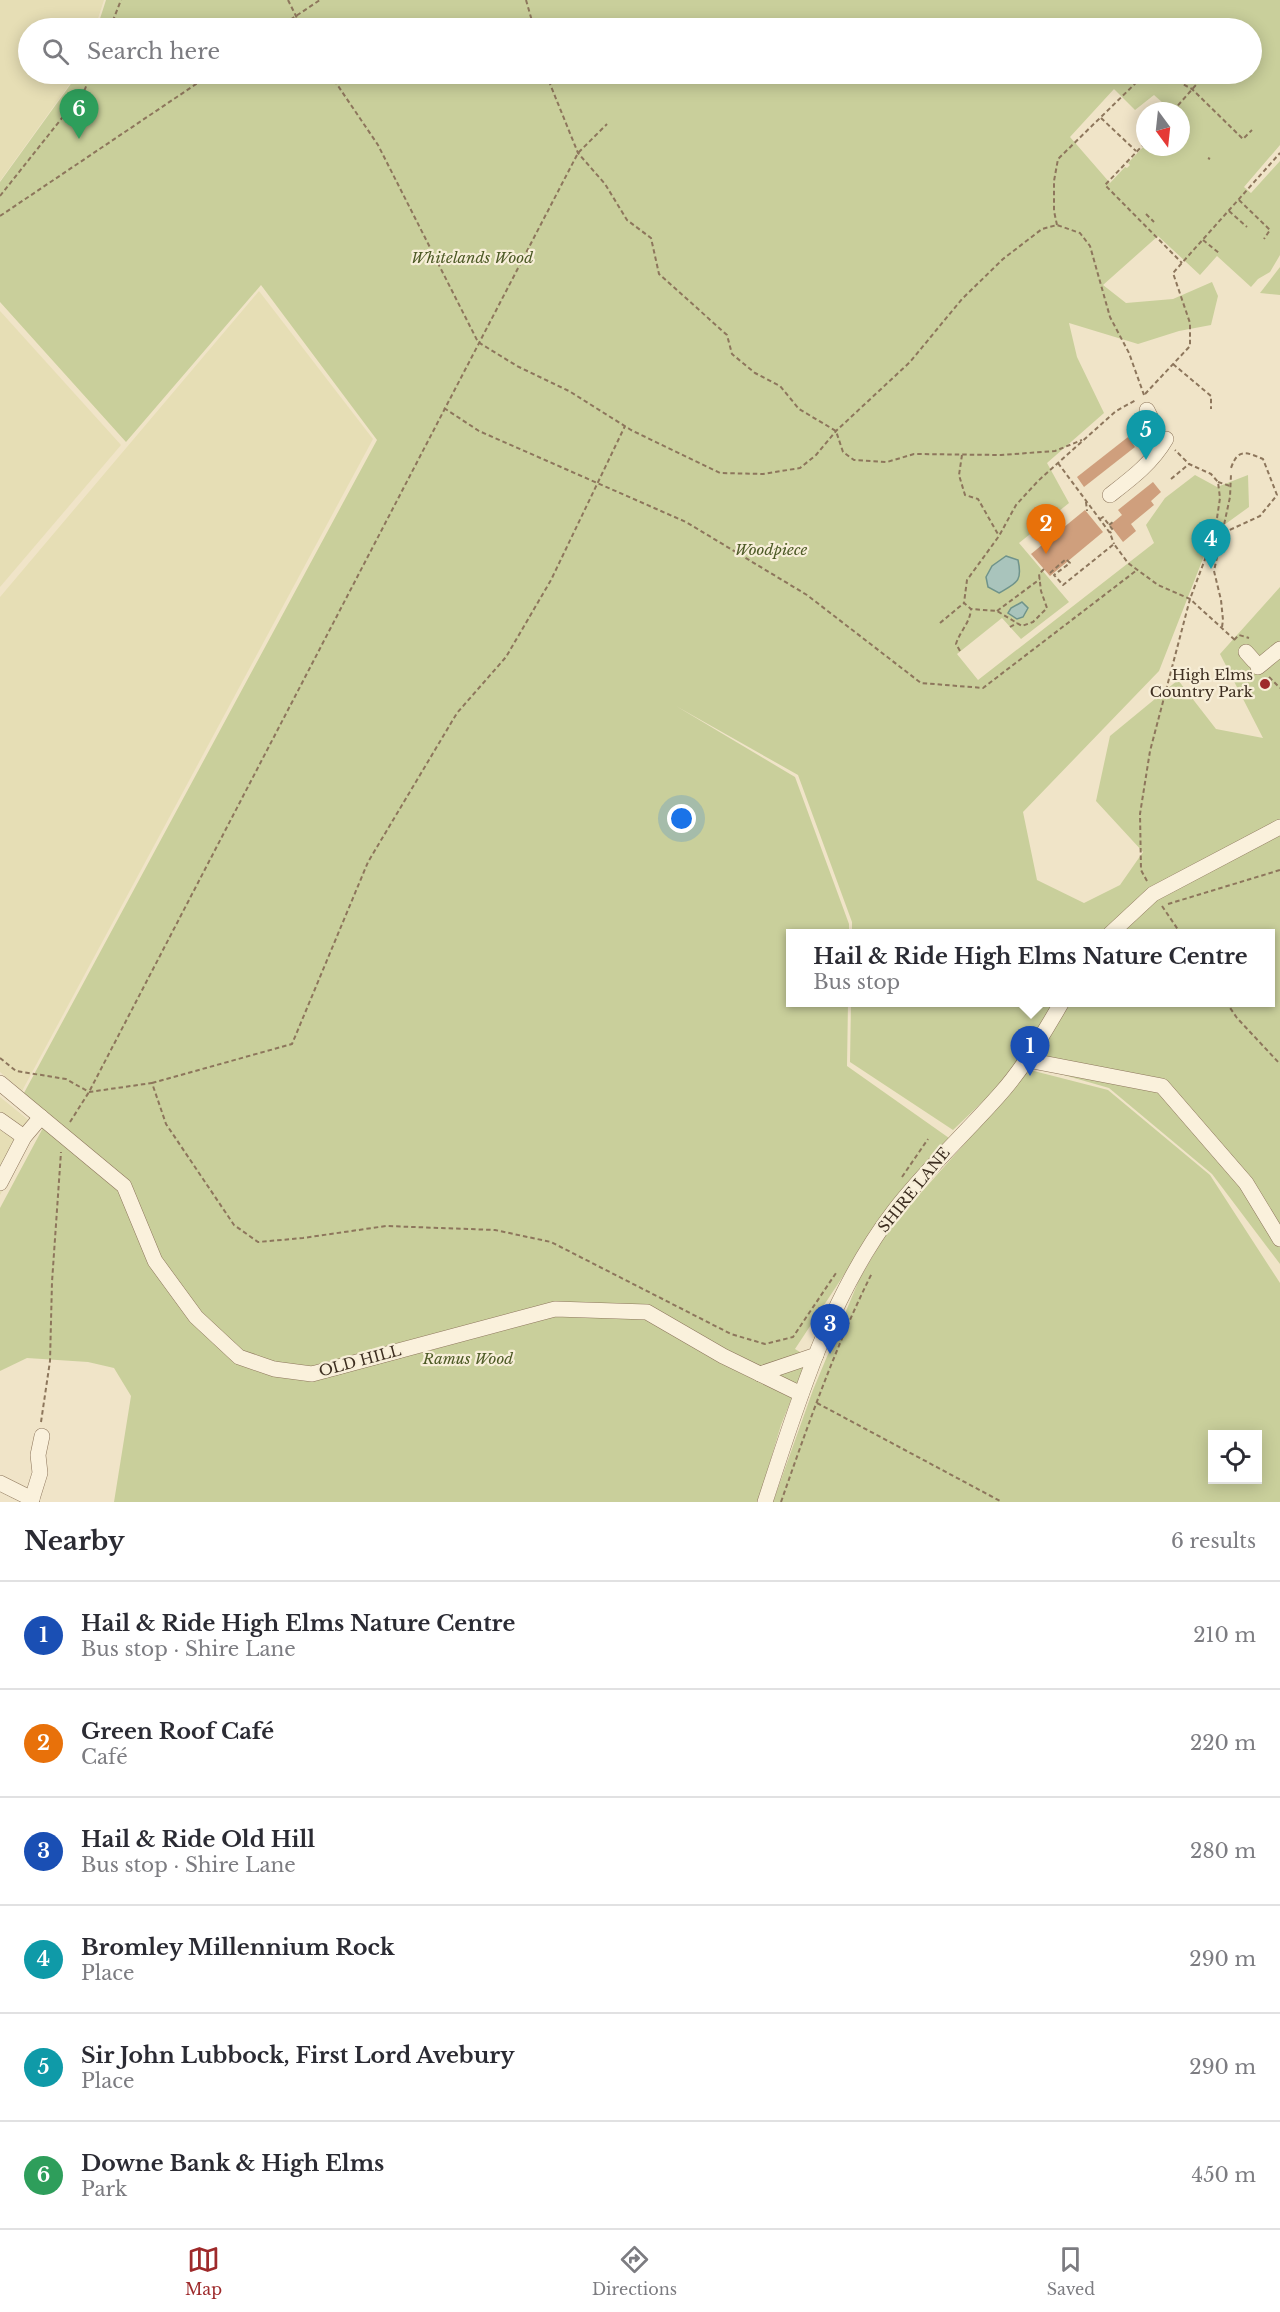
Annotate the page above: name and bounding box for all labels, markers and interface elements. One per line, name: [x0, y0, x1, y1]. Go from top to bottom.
search box: [18, 18, 1262, 84]
icon: search: [39, 35, 72, 68]
text: Search here: [87, 38, 220, 65]
pin: 6: [60, 90, 98, 139]
north arrow: [1136, 102, 1190, 156]
park label: Whitelands Wood: [411, 248, 533, 267]
pin: 5: [1126, 410, 1166, 460]
pin: 2: [1026, 504, 1066, 554]
pin: 4: [1192, 520, 1230, 569]
park label: Woodpiece: [735, 540, 807, 559]
place label: High Elms Country Park: [1150, 665, 1254, 701]
marker: High Elms Country Park: [1258, 677, 1272, 691]
your location: [667, 804, 696, 833]
popup: [786, 929, 1275, 1007]
text: Hail & Ride High Elms Nature Centre: [813, 943, 1248, 970]
text: Bus stop: [813, 970, 900, 994]
pin: 1: [1010, 1026, 1050, 1076]
street label: SHIRE LANE: [874, 1143, 954, 1236]
pin: 3: [810, 1304, 850, 1354]
street label: OLD HILL: [317, 1340, 403, 1381]
park label: Ramus Wood: [422, 1349, 513, 1368]
map controls: [1208, 1430, 1262, 1484]
button: locate: [1208, 1430, 1262, 1484]
text: Nearby: [24, 1525, 125, 1557]
text: 6 results: [1171, 1529, 1256, 1553]
text: Hail & Ride High Elms Nature Centre: [81, 1610, 515, 1637]
text: 1: [39, 1623, 48, 1647]
text: 210 m: [1193, 1623, 1256, 1647]
text: Bus stop · Shire Lane: [81, 1637, 296, 1661]
text: Green Roof Café: [81, 1718, 274, 1745]
text: 2: [37, 1731, 50, 1755]
text: 220 m: [1190, 1731, 1256, 1755]
text: Café: [81, 1745, 128, 1769]
text: Hail & Ride Old Hill: [81, 1826, 315, 1853]
text: 3: [37, 1839, 50, 1863]
text: 280 m: [1190, 1839, 1256, 1863]
text: Bus stop · Shire Lane: [81, 1853, 296, 1877]
text: Bromley Millennium Rock: [81, 1934, 395, 1961]
text: 4: [37, 1947, 50, 1971]
text: 290 m: [1189, 1947, 1256, 1971]
text: Place: [81, 1961, 135, 1985]
text: Sir John Lubbock, First Lord Avebury: [81, 2042, 514, 2069]
text: 5: [38, 2055, 49, 2079]
text: 290 m: [1189, 2055, 1256, 2079]
text: Place: [81, 2069, 135, 2093]
text: Downe Bank & High Elms: [81, 2150, 384, 2177]
text: 6: [37, 2163, 50, 2187]
text: 450 m: [1191, 2163, 1256, 2187]
text: Park: [81, 2177, 127, 2201]
tab: Map: [185, 2243, 222, 2299]
tab: Directions: [592, 2243, 677, 2299]
tab: Saved: [1047, 2243, 1095, 2299]

